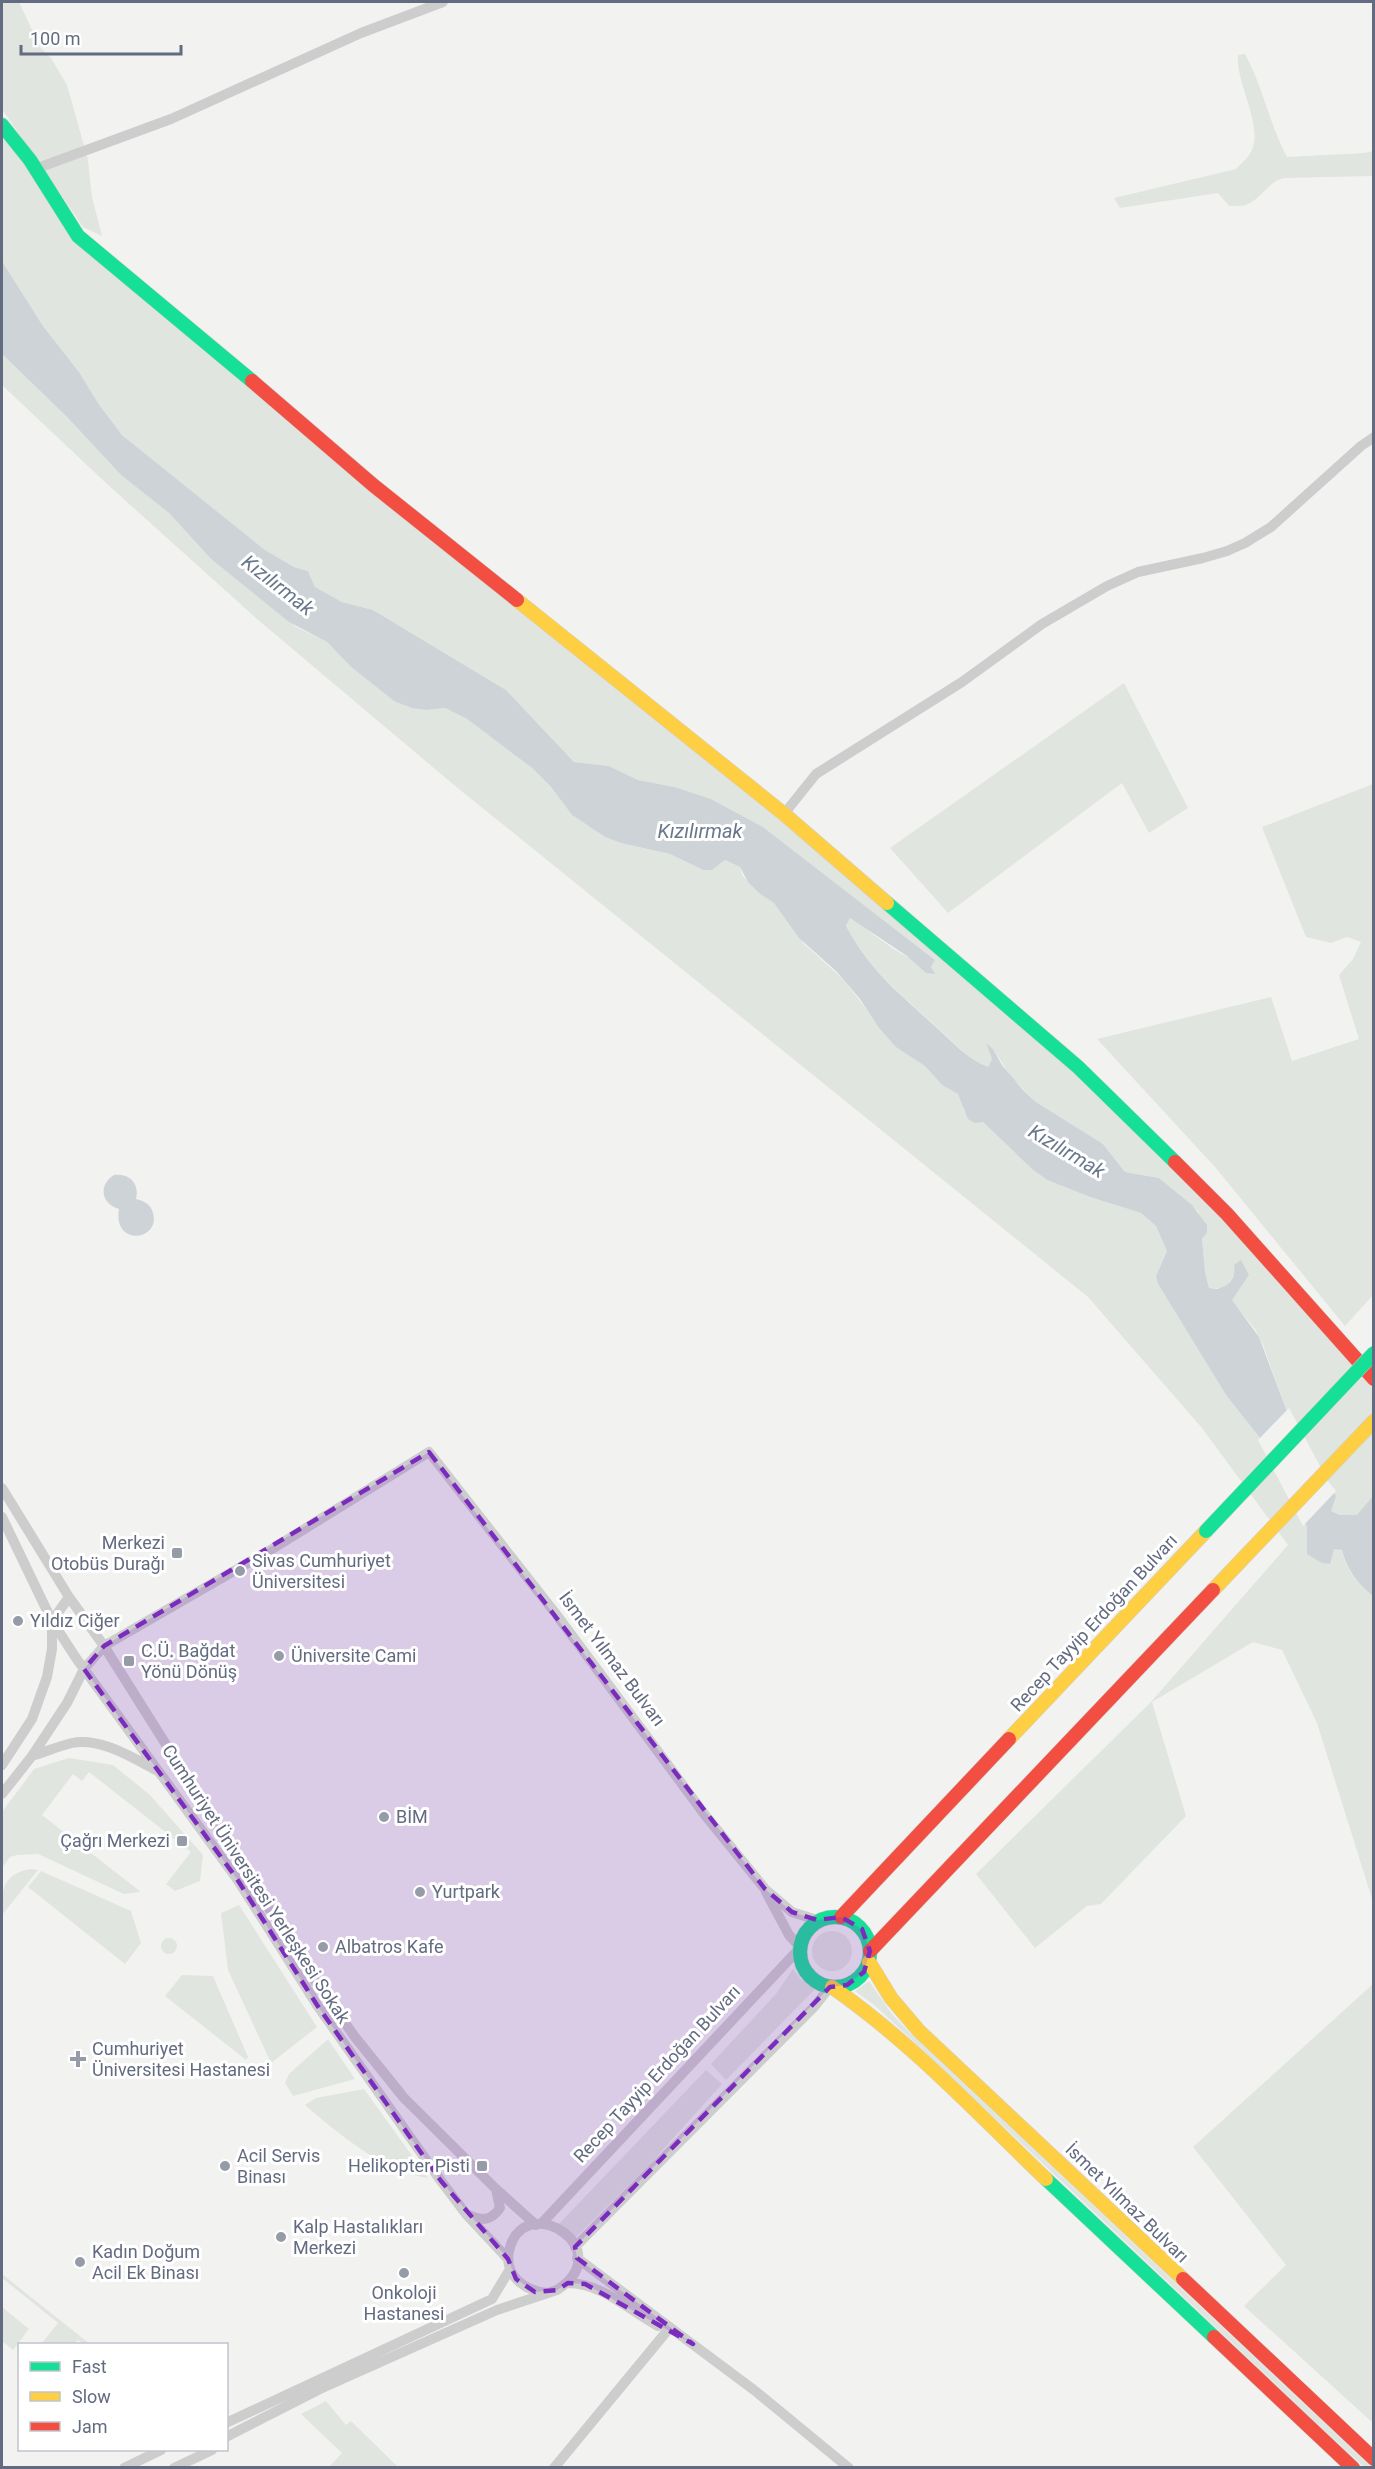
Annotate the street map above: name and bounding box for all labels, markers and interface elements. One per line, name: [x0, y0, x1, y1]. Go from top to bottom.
scale bar: [21, 18, 182, 56]
text: 100 m: [30, 28, 81, 49]
water label: Kızılırmak: [237, 549, 320, 621]
water label: Kızılırmak: [658, 819, 744, 843]
water label: Kızılırmak: [1024, 1119, 1111, 1184]
street label: Recep Tayyip Erdoğan Bulvarı: [1006, 1530, 1181, 1716]
place label: Merkezi Otobüs Durağı: [51, 1532, 165, 1574]
marker: Merkezi Otobüs Durağı: [170, 1546, 184, 1560]
place label: Sivas Cumhuriyet Üniversitesi: [252, 1550, 391, 1592]
marker: Sivas Cumhuriyet Üniversitesi: [233, 1564, 247, 1578]
street label: İsmet Yılmaz Bulvarı: [555, 1587, 670, 1730]
place label: Yıldız Ciğer: [30, 1610, 120, 1631]
marker: Yıldız Ciğer: [11, 1614, 25, 1628]
place label: C.Ü. Bağdat Yönü Dönüş: [141, 1640, 237, 1682]
place label: Üniversite Cami: [291, 1645, 416, 1666]
marker: Üniversite Cami: [272, 1649, 286, 1663]
marker: C.Ü. Bağdat Yönü Dönüş: [122, 1654, 136, 1668]
street label: Cumhuriyet Üniversitesi Yerleşkesi Sokak: [158, 1740, 355, 2028]
place label: BİM: [396, 1806, 428, 1827]
marker: BİM: [377, 1810, 391, 1824]
place label: Çağrı Merkezi: [60, 1830, 170, 1851]
marker: Çağrı Merkezi: [175, 1834, 189, 1848]
place label: Yurtpark: [432, 1881, 501, 1902]
marker: Yurtpark: [413, 1885, 427, 1899]
place label: Albatros Kafe: [335, 1936, 444, 1957]
marker: Albatros Kafe: [316, 1940, 330, 1954]
street label: Recep Tayyip Erdoğan Bulvarı: [569, 1981, 744, 2167]
place label: Cumhuriyet Üniversitesi Hastanesi: [92, 2038, 270, 2080]
marker: Cumhuriyet Üniversitesi Hastanesi: [69, 2050, 87, 2068]
street label: İsmet Yılmaz Bulvarı: [1061, 2138, 1193, 2267]
place label: Acil Servis Binası: [237, 2145, 320, 2187]
place label: Helikopter Pisti: [348, 2155, 470, 2176]
marker: Acil Servis Binası: [218, 2159, 232, 2173]
marker: Helikopter Pisti: [475, 2159, 489, 2173]
place label: Kalp Hastalıkları Merkezi: [293, 2216, 423, 2258]
marker: Kalp Hastalıkları Merkezi: [274, 2230, 288, 2244]
place label: Kadın Doğum Acil Ek Binası: [92, 2241, 200, 2283]
marker: Kadın Doğum Acil Ek Binası: [73, 2255, 87, 2269]
marker: Onkoloji Hastanesi: [397, 2266, 411, 2280]
place label: Onkoloji Hastanesi: [364, 2282, 444, 2324]
legend: [18, 2343, 228, 2451]
text: Fast: [72, 2356, 107, 2377]
text: Slow: [72, 2386, 111, 2407]
text: Jam: [72, 2416, 108, 2437]

